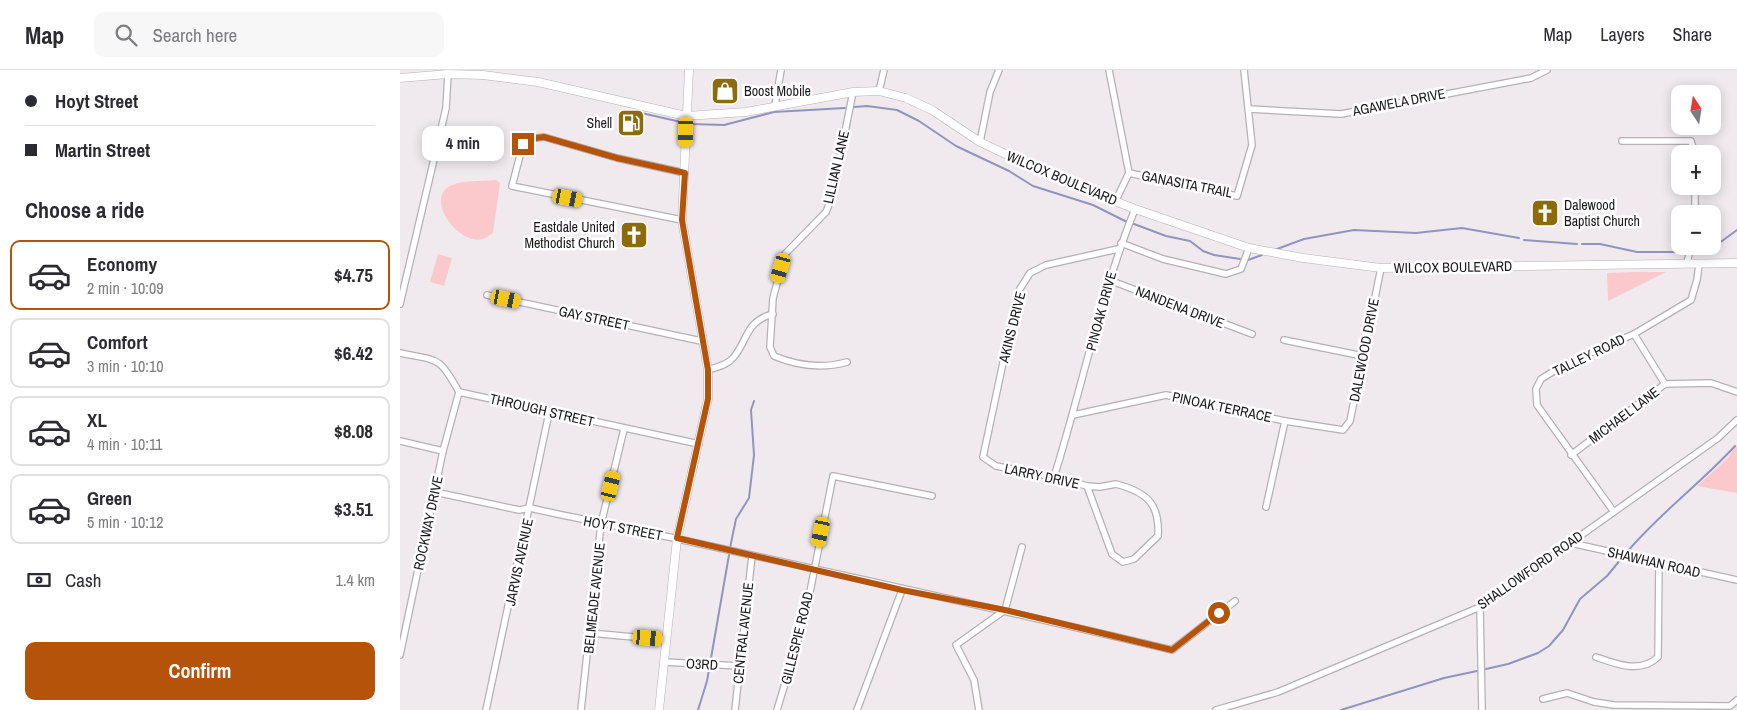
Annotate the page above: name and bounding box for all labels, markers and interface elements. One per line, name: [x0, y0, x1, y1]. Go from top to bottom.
search box: [94, 12, 444, 57]
text: Map: [25, 19, 64, 51]
icon: search: [112, 21, 140, 49]
text: Search here: [152, 22, 237, 48]
text: Map: [1544, 22, 1572, 47]
text: Layers: [1600, 22, 1645, 47]
text: Share: [1673, 22, 1712, 47]
shop icon: Boost Mobile: [710, 76, 740, 106]
place label: Boost Mobile: [744, 82, 811, 100]
street label: AGAWELA DRIVE: [1350, 84, 1447, 120]
north arrow: [1671, 85, 1721, 135]
map controls: [1671, 85, 1721, 255]
text: Hoyt Street: [55, 88, 138, 114]
fuel station icon: Shell: [616, 108, 646, 138]
place label: Shell: [586, 114, 612, 132]
car: [678, 117, 693, 147]
callout: 4 min: [423, 126, 506, 162]
street label: LILLIAN LANE: [819, 129, 853, 205]
text: 4 min: [446, 132, 480, 154]
route end: [512, 133, 534, 155]
text: Martin Street: [55, 137, 150, 163]
button: +: [1671, 145, 1721, 195]
street label: WILCOX BOULEVARD: [1004, 147, 1120, 209]
street label: GANASITA TRAIL: [1140, 166, 1235, 202]
car: [551, 188, 584, 208]
text: Choose a ride: [25, 195, 144, 225]
place label: Dalewood Baptist Church: [1564, 196, 1640, 230]
church icon: Dalewood Baptist Church: [1530, 198, 1560, 228]
button: −: [1671, 205, 1721, 255]
place label: Eastdale United Methodist Church: [524, 218, 615, 252]
church icon: Eastdale United Methodist Church: [619, 220, 649, 250]
text: Economy: [87, 251, 157, 277]
car: [769, 252, 792, 284]
icon: car: [27, 253, 72, 298]
street label: WILCOX BOULEVARD: [1394, 257, 1512, 277]
text: $4.75: [334, 262, 373, 288]
street label: PINOAK DRIVE: [1082, 269, 1120, 353]
text: 2 min · 10:09: [87, 277, 164, 299]
street label: NANDENA DRIVE: [1133, 282, 1227, 332]
car: [489, 289, 522, 309]
street label: AKINS DRIVE: [994, 290, 1030, 365]
street label: DALEWOOD DRIVE: [1345, 297, 1383, 403]
street label: GAY STREET: [557, 302, 631, 334]
text: Comfort: [87, 329, 148, 355]
street label: TALLEY ROAD: [1550, 330, 1628, 380]
icon: car: [27, 331, 72, 376]
text: $6.42: [334, 340, 373, 366]
text: 3 min · 10:10: [87, 355, 164, 377]
street label: MICHAEL LANE: [1585, 383, 1663, 447]
street label: PINOAK TERRACE: [1171, 388, 1273, 426]
street label: THROUGH STREET: [488, 389, 596, 431]
text: XL: [87, 407, 107, 433]
icon: car: [27, 409, 72, 454]
text: $8.08: [334, 418, 373, 444]
text: 4 min · 10:11: [87, 433, 163, 455]
street label: LARRY DRIVE: [1003, 459, 1081, 493]
car: [600, 470, 621, 502]
street label: ROCKWAY DRIVE: [409, 474, 447, 572]
text: Green: [87, 485, 132, 511]
icon: car: [27, 487, 72, 532]
text: $3.51: [334, 496, 373, 522]
text: 5 min · 10:12: [87, 511, 164, 533]
street label: HOYT STREET: [582, 512, 664, 544]
car: [810, 516, 831, 548]
street label: JARVIS AVENUE: [501, 517, 537, 607]
street label: SHALLOWFORD ROAD: [1474, 527, 1586, 613]
street label: BELMEADE AVENUE: [579, 542, 609, 654]
street label: SHAWHAN ROAD: [1606, 543, 1702, 581]
icon: cash: [25, 566, 53, 594]
text: Cash: [65, 567, 101, 593]
text: 1.4 km: [336, 569, 375, 591]
street label: CENTRAL AVENUE: [729, 581, 757, 685]
street label: GILLESPIE ROAD: [777, 590, 817, 686]
route start: [1208, 602, 1230, 624]
car: [632, 629, 663, 647]
button: Confirm: [25, 642, 375, 700]
street label: O3RD: [686, 654, 718, 674]

